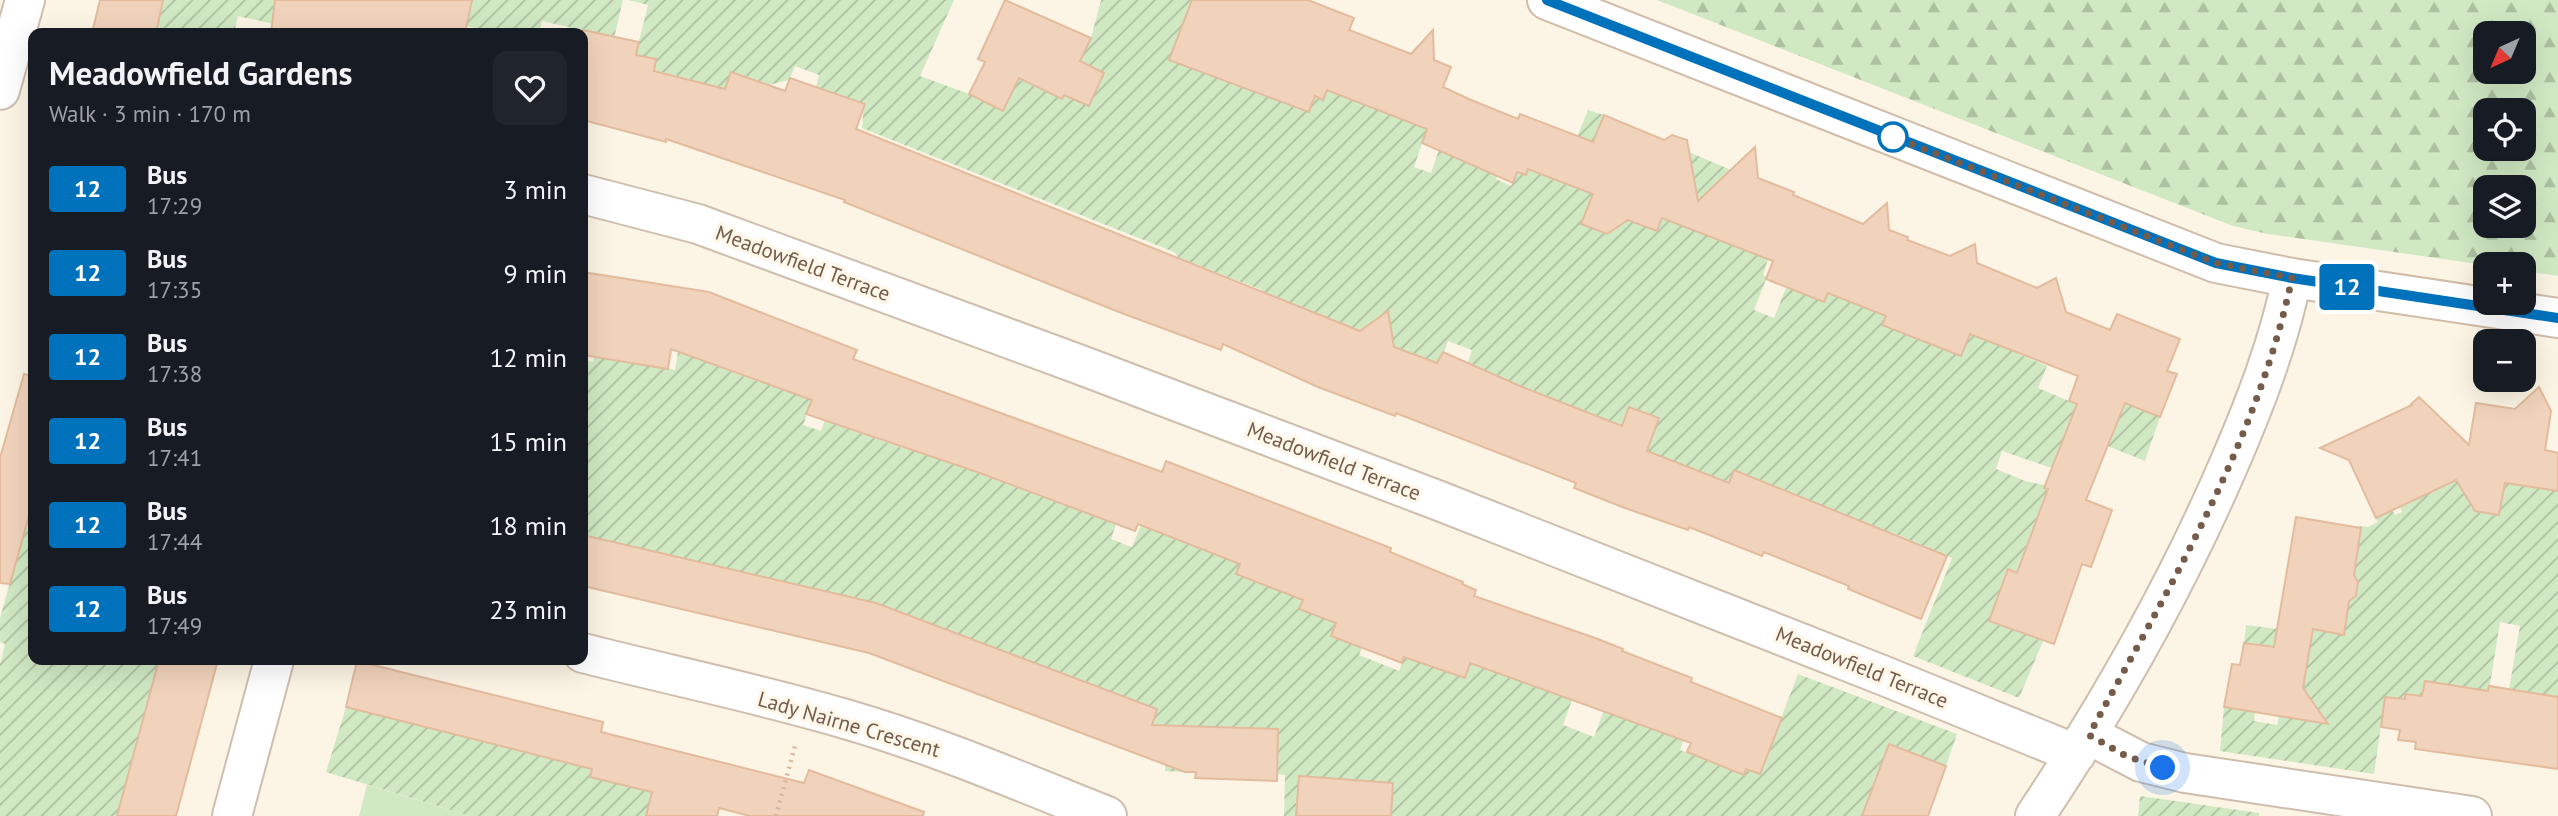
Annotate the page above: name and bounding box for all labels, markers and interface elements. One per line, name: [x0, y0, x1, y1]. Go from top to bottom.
north arrow: [2473, 21, 2536, 84]
map controls: [2473, 21, 2536, 392]
text: Meadowfield Gardens: [49, 51, 352, 94]
button: heart: [493, 51, 567, 125]
button: locate: [2473, 98, 2536, 161]
text: Walk · 3 min · 170 m: [49, 99, 251, 128]
unlabelled marker: [1878, 122, 1908, 152]
text: Bus: [147, 158, 187, 191]
text: 12: [74, 173, 101, 204]
text: 3 min: [504, 173, 567, 206]
button: layers: [2473, 175, 2536, 238]
text: 17:29: [147, 191, 202, 220]
street label: Meadowfield Terrace: [712, 219, 894, 307]
text: Bus: [147, 242, 187, 275]
button: +: [2473, 252, 2536, 315]
text: 12: [74, 257, 101, 288]
text: 9 min: [504, 257, 567, 290]
line badge: 12: [2316, 264, 2378, 310]
text: 12: [2333, 271, 2361, 302]
text: 17:35: [147, 275, 202, 304]
text: Bus: [147, 326, 187, 359]
button: −: [2473, 329, 2536, 392]
text: 12: [74, 341, 101, 372]
text: 12 min: [489, 341, 567, 374]
text: 17:38: [147, 359, 202, 388]
text: Bus: [147, 410, 187, 443]
street label: Meadowfield Terrace: [1243, 415, 1425, 507]
text: 12: [74, 425, 101, 456]
text: 15 min: [489, 425, 567, 458]
text: 17:41: [147, 443, 202, 472]
text: Bus: [147, 494, 187, 527]
text: 12: [74, 509, 101, 540]
text: 18 min: [489, 509, 567, 542]
text: 17:44: [147, 527, 202, 556]
text: Bus: [147, 578, 187, 611]
text: 12: [74, 593, 101, 624]
text: 23 min: [489, 593, 567, 626]
text: 17:49: [147, 611, 202, 640]
street label: Meadowfield Terrace: [1772, 620, 1952, 714]
street label: Lady Nairne Crescent: [755, 685, 943, 763]
your location: [2145, 750, 2180, 785]

